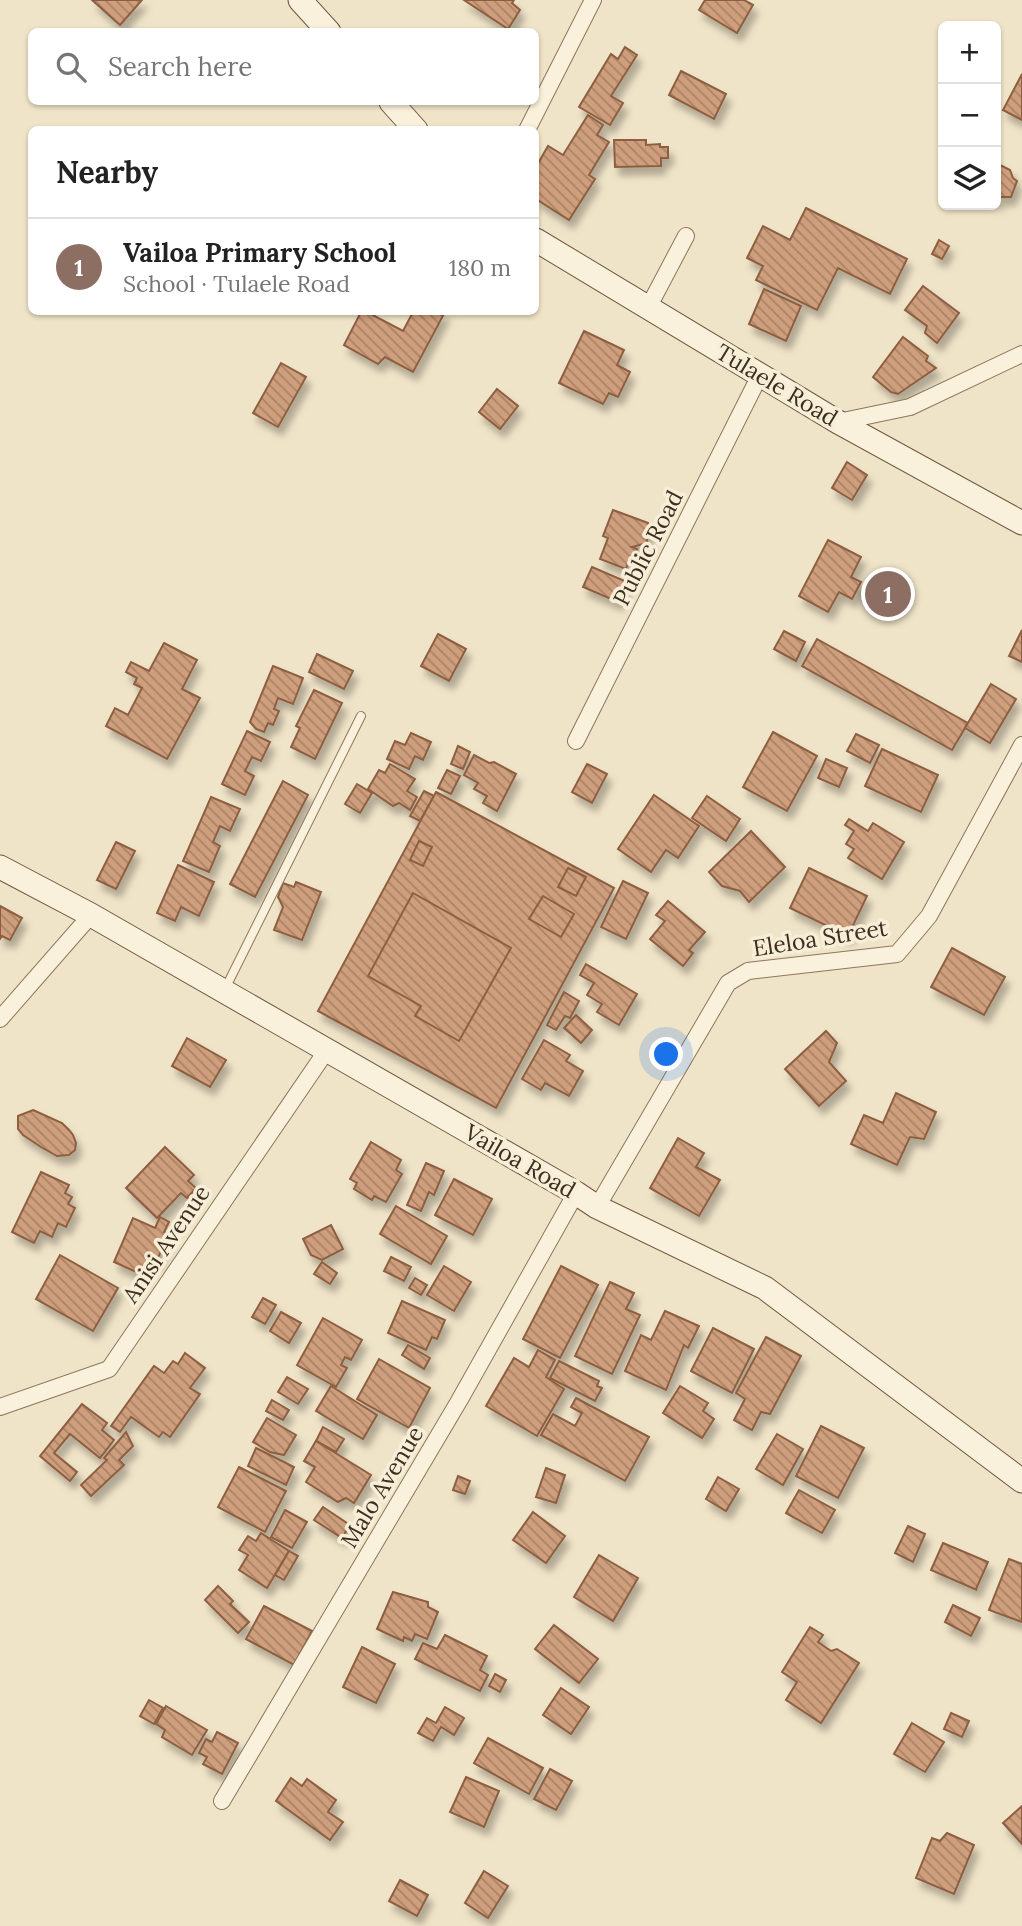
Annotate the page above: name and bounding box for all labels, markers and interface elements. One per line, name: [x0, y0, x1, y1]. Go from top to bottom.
map controls: [938, 21, 1001, 210]
button: +: [938, 21, 1001, 84]
search box: [28, 28, 539, 105]
icon: search: [52, 48, 90, 86]
text: Search here: [108, 50, 252, 83]
button: −: [938, 84, 1001, 147]
button: layers: [938, 147, 1001, 210]
text: Nearby: [56, 153, 158, 191]
text: Vailoa Primary School: [123, 236, 396, 269]
text: 1: [74, 253, 84, 282]
text: 180 m: [449, 253, 511, 282]
text: School · Tulaele Road: [123, 269, 350, 298]
street label: Tulaele Road: [711, 337, 844, 432]
street label: Public Road: [606, 485, 689, 610]
pin: 1: [865, 568, 911, 620]
street label: Eleloa Street: [751, 913, 889, 962]
your location: [649, 1037, 683, 1071]
street label: Vailoa Road: [459, 1117, 581, 1204]
street label: Anisi Avenue: [115, 1179, 216, 1309]
street label: Malo Avenue: [334, 1421, 429, 1553]

